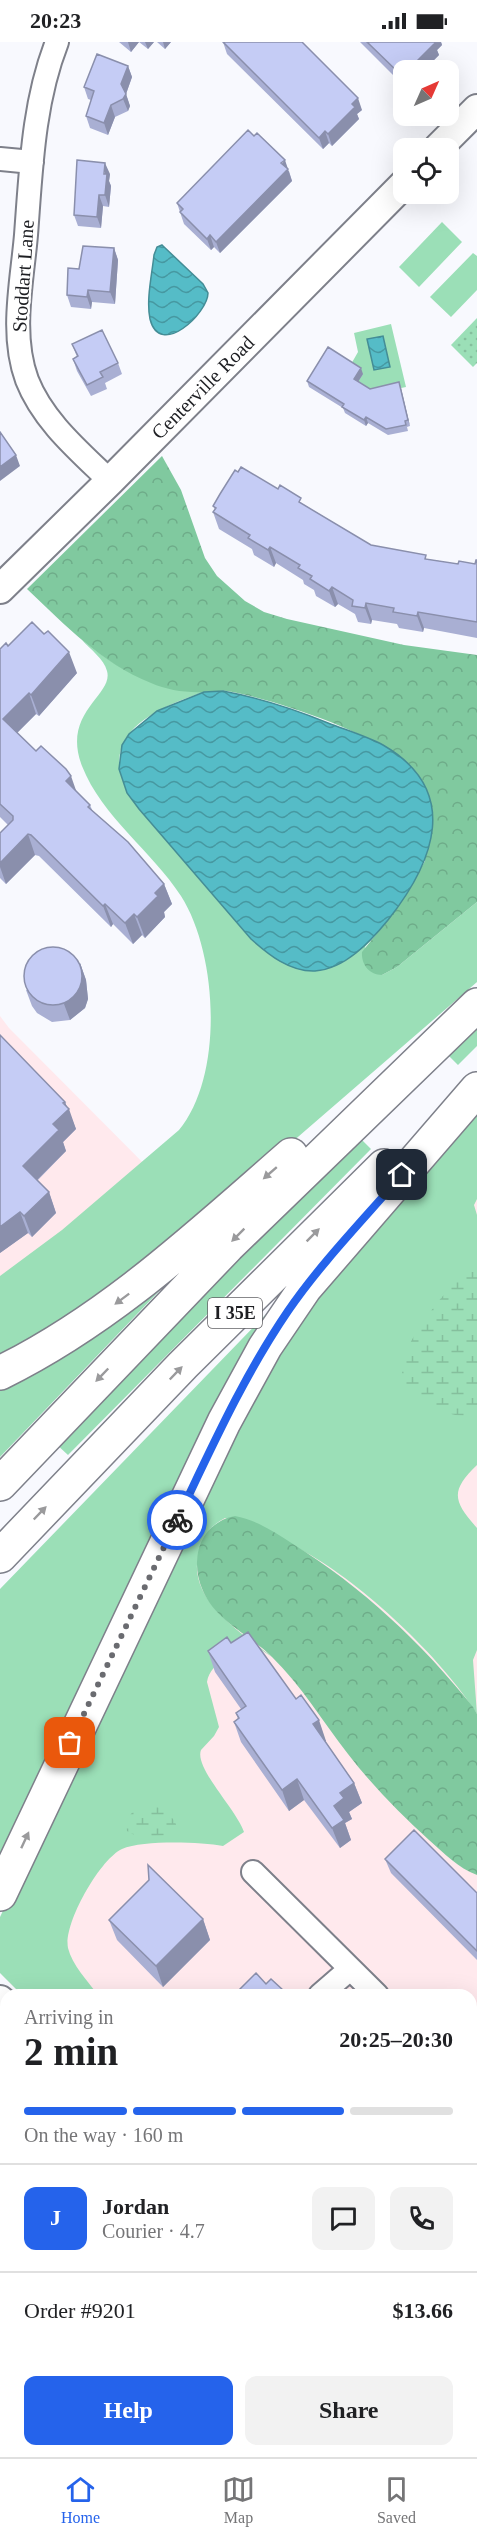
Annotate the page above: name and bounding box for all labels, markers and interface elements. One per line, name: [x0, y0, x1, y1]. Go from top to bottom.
text: 20:23: [30, 8, 81, 33]
north arrow: [393, 60, 459, 126]
map controls: [393, 60, 459, 204]
button: locate: [393, 138, 459, 204]
street label: Stoddart Lane: [8, 219, 38, 333]
street label: Centerville Road: [147, 331, 258, 443]
pin: [376, 1149, 427, 1200]
icon: home: [385, 1158, 418, 1191]
one-way arrow: [263, 1166, 278, 1180]
one-way arrow: [232, 1228, 246, 1242]
one-way arrow: [306, 1228, 321, 1242]
one-way arrow: [114, 1292, 129, 1304]
road number: I 35E: [208, 1298, 262, 1328]
one-way arrow: [95, 1367, 109, 1382]
one-way arrow: [168, 1367, 182, 1381]
courier: [147, 1490, 207, 1550]
icon: bike: [161, 1504, 194, 1537]
one-way arrow: [33, 1506, 47, 1521]
pin: [44, 1717, 95, 1768]
icon: bag: [53, 1726, 86, 1759]
one-way arrow: [20, 1832, 29, 1849]
text: Arriving in: [24, 2006, 113, 2028]
text: 20:25–20:30: [339, 2027, 453, 2052]
text: 2 min: [24, 2030, 118, 2073]
text: On the way · 160 m: [24, 2124, 183, 2146]
button: chat: [312, 2187, 375, 2250]
button: phone: [390, 2187, 453, 2250]
text: Jordan: [102, 2194, 169, 2219]
text: J: [50, 2205, 61, 2230]
text: Courier · 4.7: [102, 2220, 205, 2242]
text: Order #9201: [24, 2298, 136, 2323]
text: $13.66: [393, 2298, 453, 2323]
button: Help: [24, 2376, 233, 2445]
button: Share: [245, 2376, 453, 2445]
tab: Home: [61, 2473, 100, 2527]
tab: Map: [222, 2473, 255, 2527]
tab: Saved: [377, 2473, 416, 2527]

